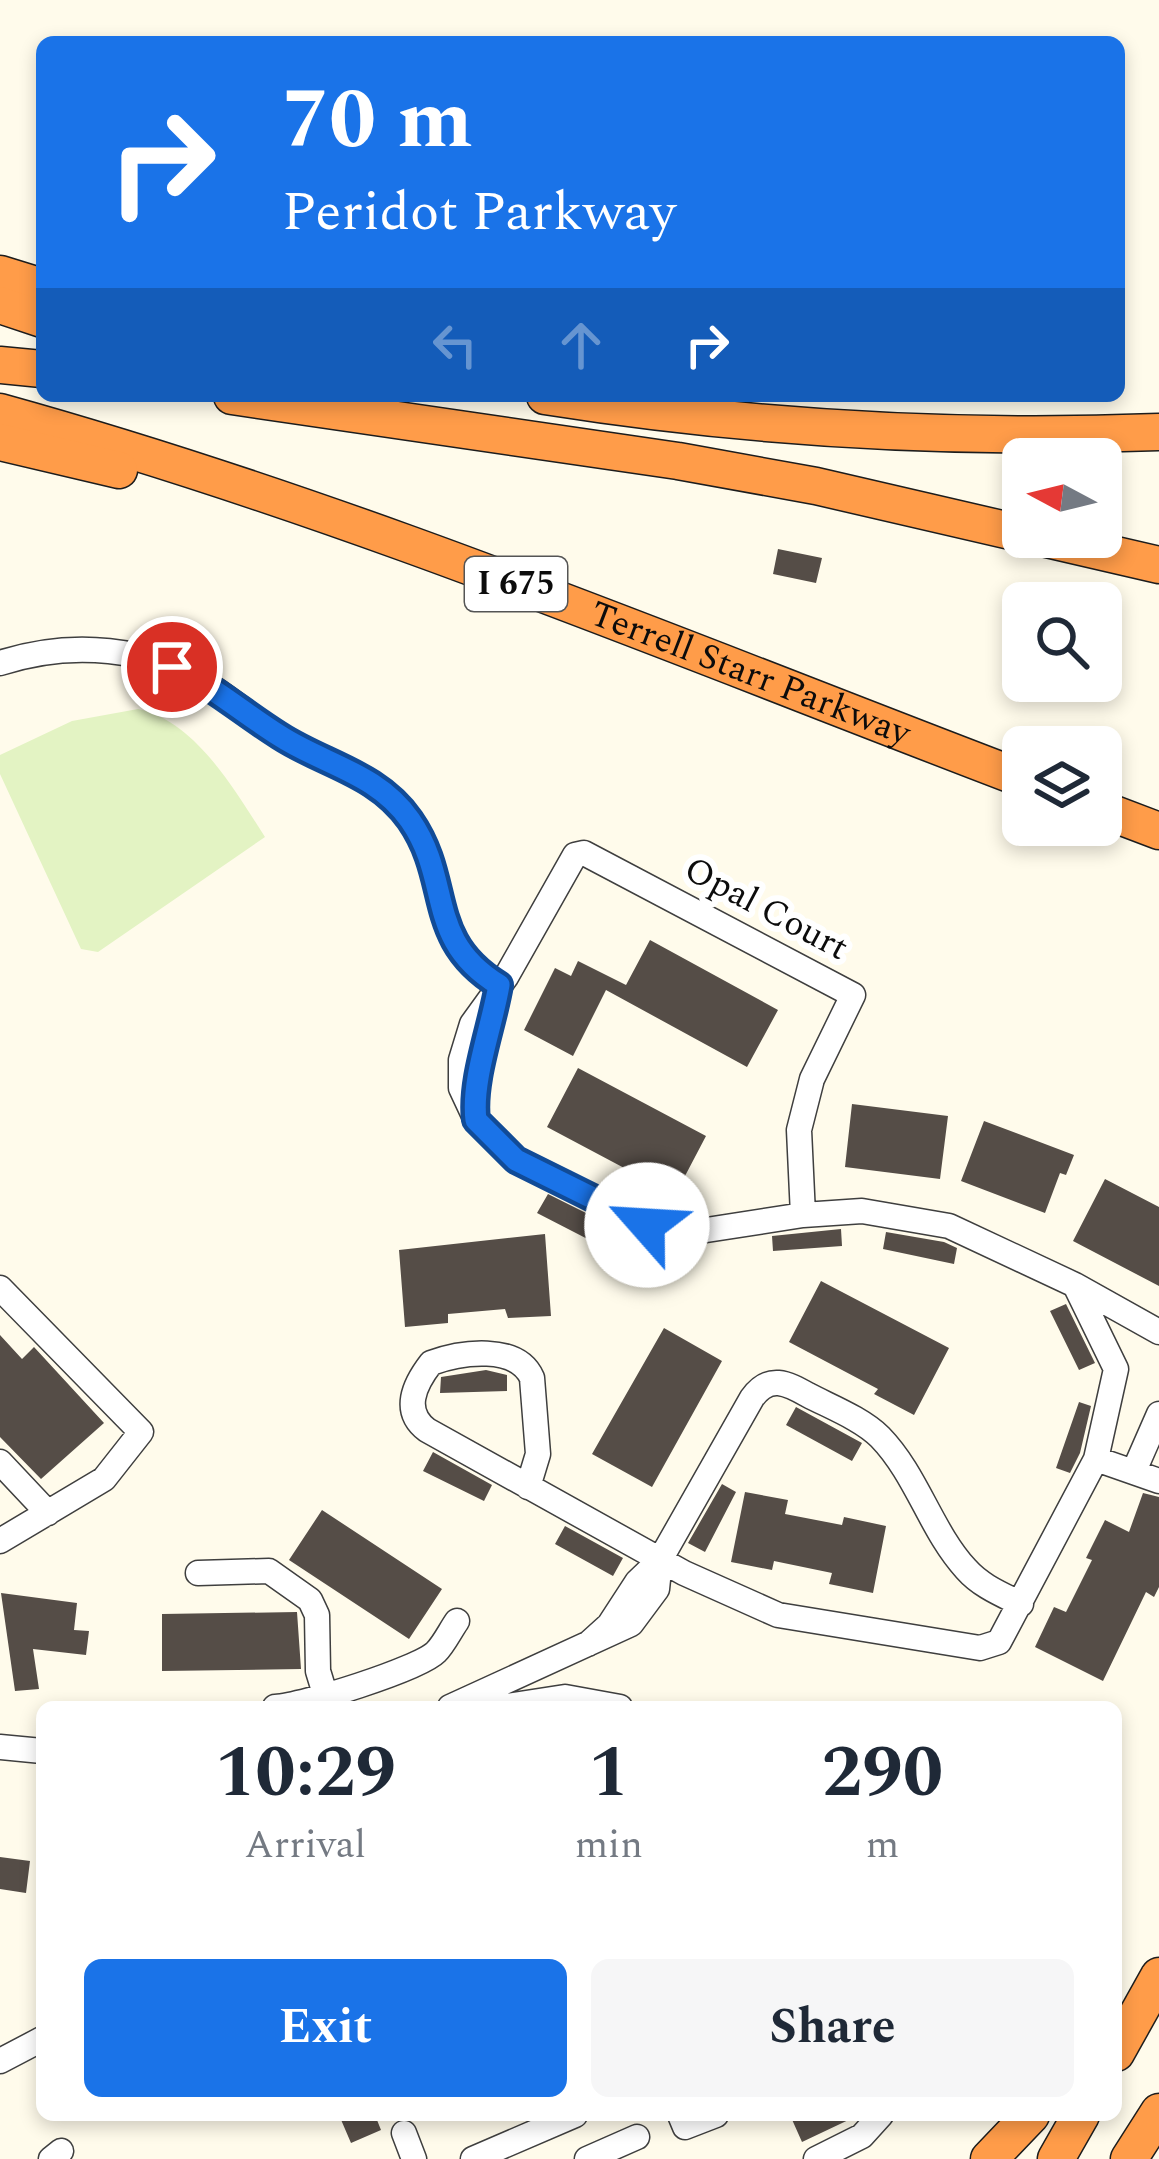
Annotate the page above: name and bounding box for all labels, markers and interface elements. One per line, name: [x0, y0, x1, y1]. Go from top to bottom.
text: 70 m: [282, 57, 473, 185]
icon: right: [84, 84, 240, 240]
text: Peridot Parkway: [282, 172, 676, 254]
icon: left: [422, 312, 488, 378]
icon: ahead: [548, 312, 614, 378]
icon: right: [674, 312, 740, 378]
north arrow: [1002, 438, 1122, 558]
map controls: [1002, 438, 1122, 846]
road number: I 675: [465, 557, 567, 611]
button: search: [1002, 582, 1122, 702]
street label: Terrell Starr Parkway: [582, 587, 920, 761]
pin: [121, 616, 223, 718]
icon: arrive: [139, 634, 205, 700]
button: layers: [1002, 726, 1122, 846]
street label: Opal Court: [674, 843, 858, 975]
position arrow: [584, 1162, 710, 1288]
text: 10:29: [215, 1719, 396, 1828]
text: 1: [589, 1719, 629, 1828]
text: 290: [822, 1719, 943, 1828]
text: Arrival: [245, 1816, 366, 1875]
text: min: [575, 1816, 643, 1875]
text: m: [866, 1816, 899, 1875]
button: Exit: [84, 1959, 567, 2097]
button: Share: [591, 1959, 1074, 2097]

